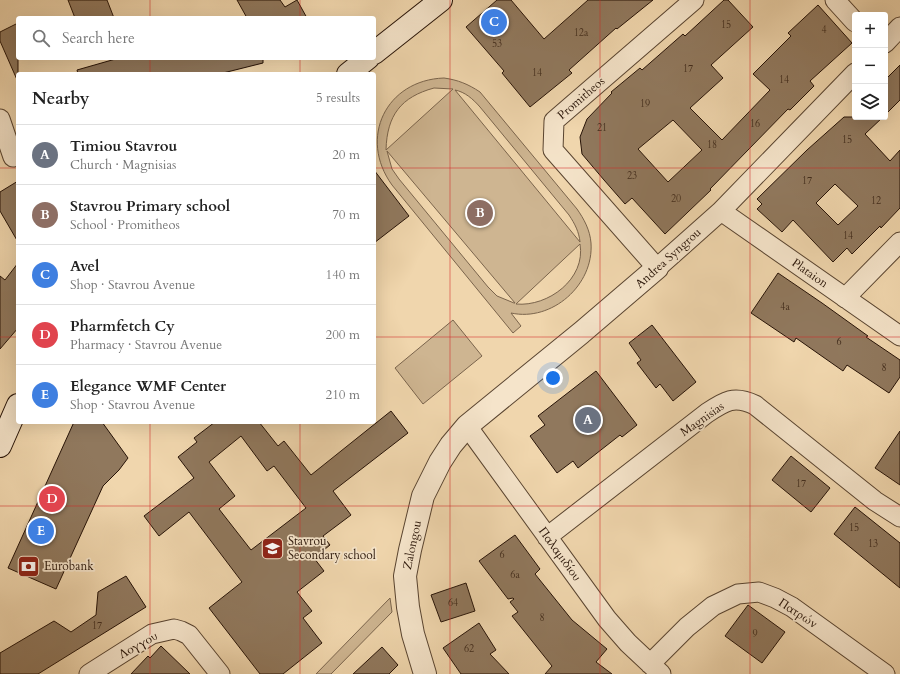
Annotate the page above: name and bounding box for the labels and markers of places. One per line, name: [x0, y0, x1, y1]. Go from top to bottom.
pin: C: [481, 7, 507, 37]
pin: B: [467, 198, 493, 228]
pin: A: [575, 405, 601, 435]
pin: D: [39, 484, 65, 514]
pin: E: [28, 516, 54, 546]
place label: Stavrou Secondary school: [288, 533, 376, 563]
school or university icon: Stavrou Secondary school: [259, 535, 285, 561]
bank icon: Eurobank: [15, 553, 41, 579]
place label: Eurobank: [44, 558, 94, 574]

